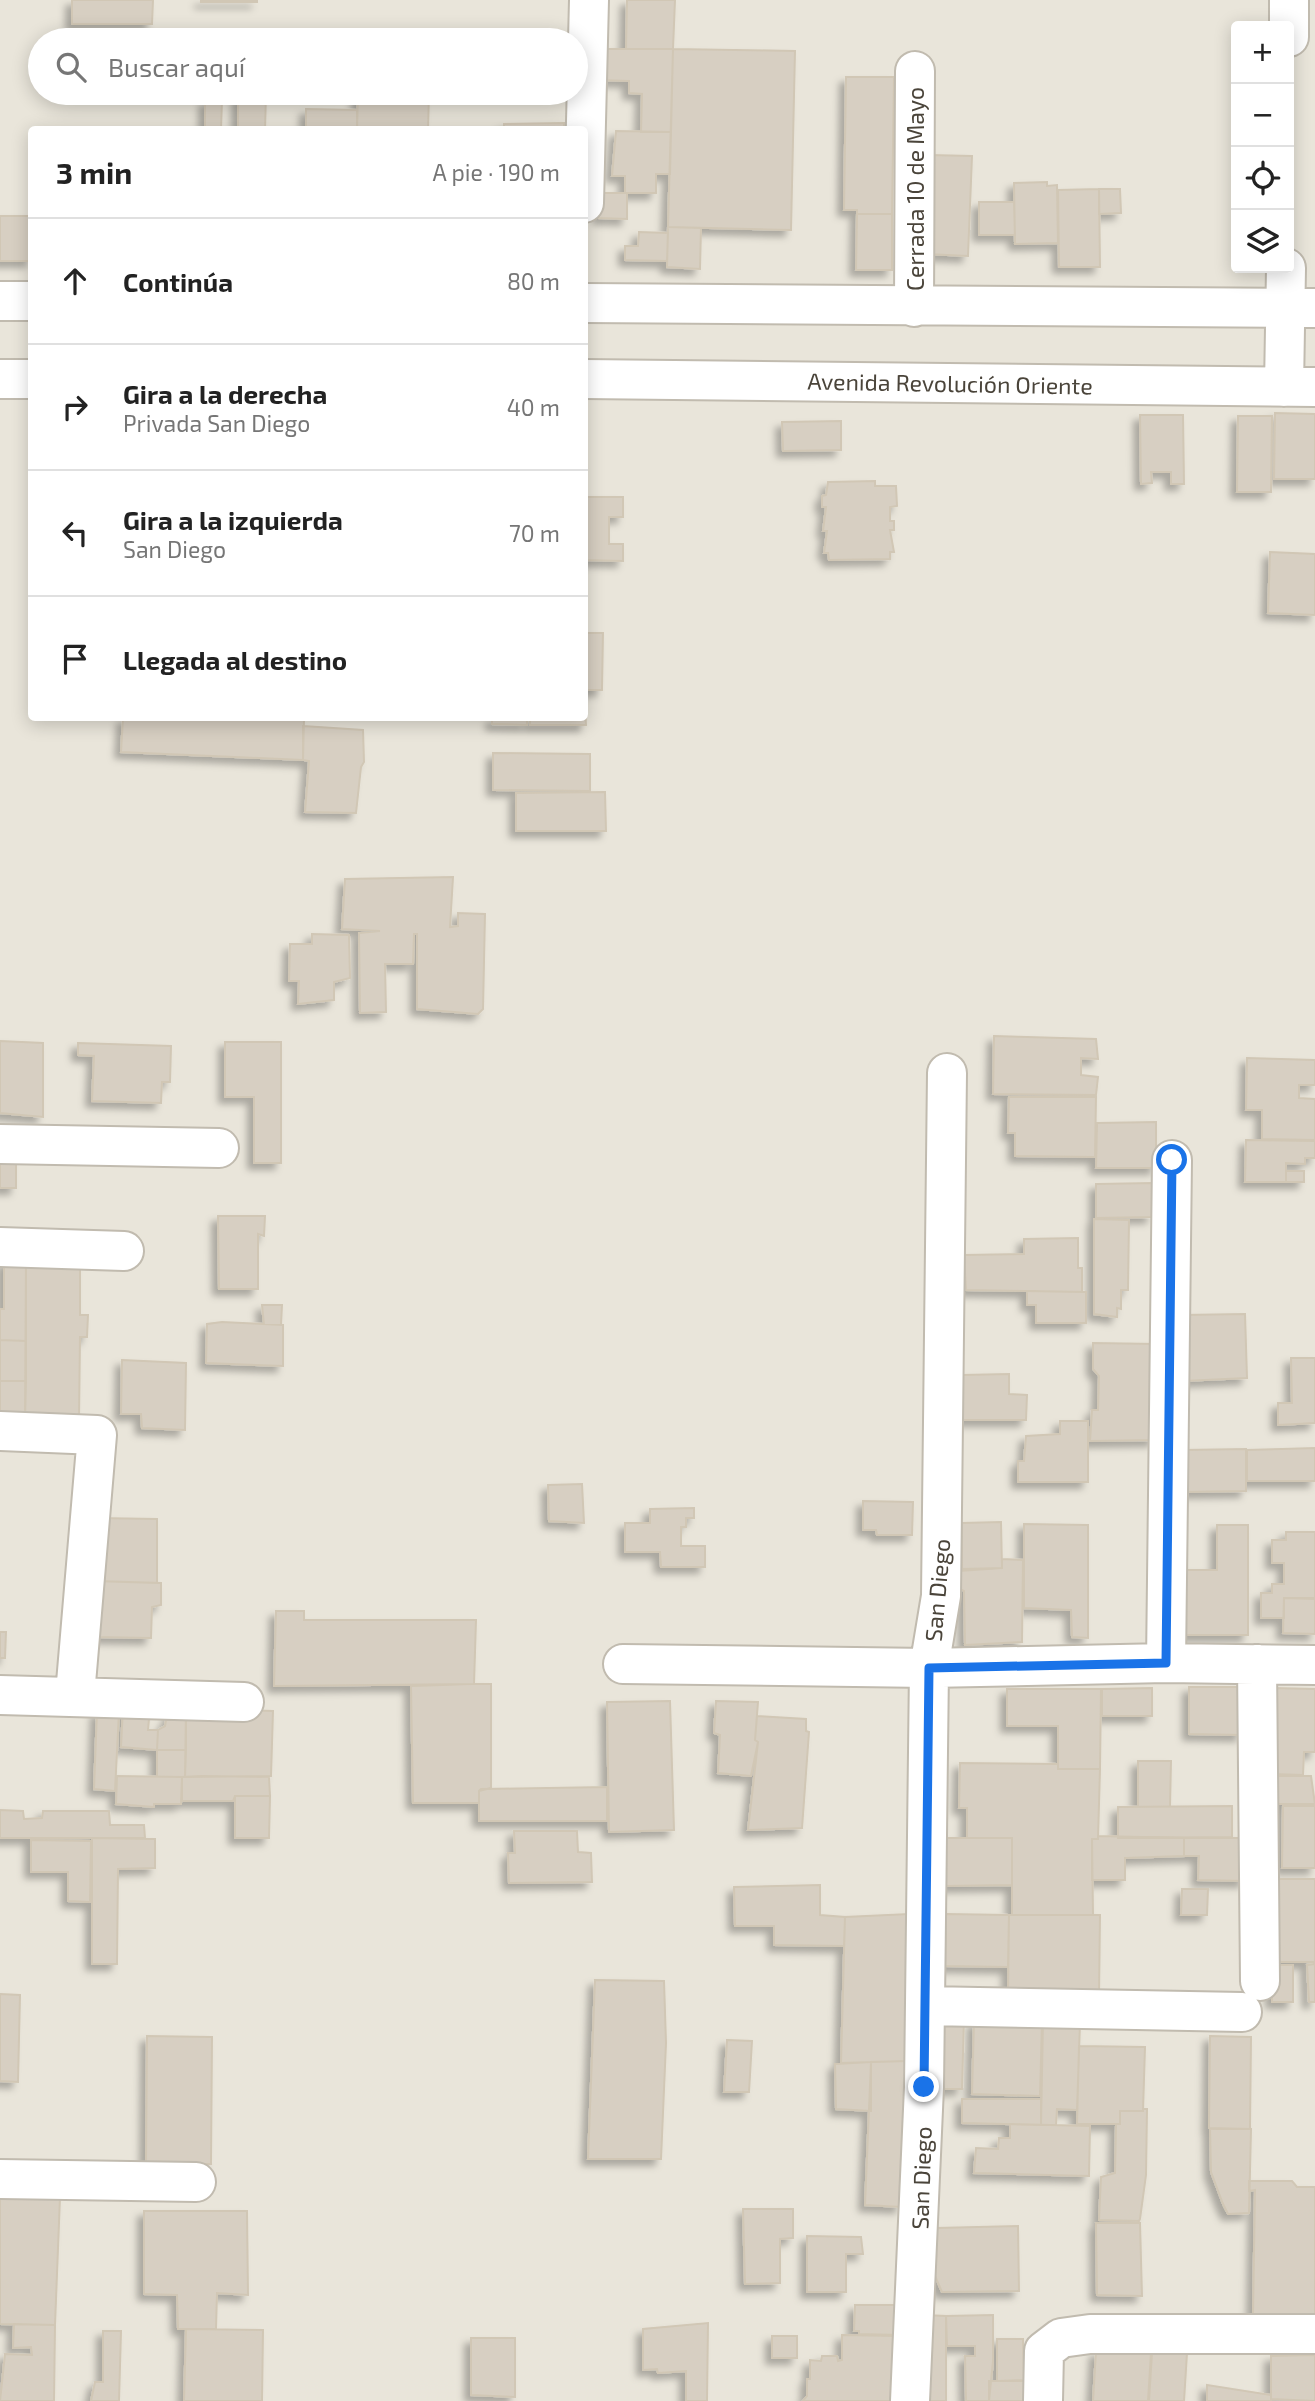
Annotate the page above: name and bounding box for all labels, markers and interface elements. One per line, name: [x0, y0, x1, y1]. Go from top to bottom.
map controls: [1231, 21, 1294, 273]
button: +: [1231, 21, 1294, 84]
search box: [28, 28, 588, 105]
icon: search: [52, 48, 90, 86]
text: Buscar aquí: [108, 51, 245, 82]
button: −: [1231, 84, 1294, 147]
street label: Cerrada 10 de Mayo: [901, 87, 929, 291]
button: locate: [1231, 147, 1294, 210]
text: 3 min: [56, 154, 132, 190]
text: A pie · 190 m: [433, 158, 560, 186]
button: layers: [1231, 210, 1294, 273]
icon: ahead: [56, 262, 94, 300]
text: Continúa: [123, 266, 233, 297]
text: 80 m: [507, 267, 560, 295]
street label: Avenida Revolución Oriente: [807, 367, 1093, 399]
text: Gira a la derecha: [123, 378, 327, 409]
icon: right: [56, 388, 94, 426]
text: 40 m: [507, 393, 560, 421]
text: Privada San Diego: [123, 409, 310, 437]
text: Gira a la izquierda: [123, 504, 343, 535]
icon: left: [56, 514, 94, 552]
text: 70 m: [509, 519, 560, 547]
text: San Diego: [123, 535, 226, 563]
icon: arrive: [56, 640, 94, 678]
text: Llegada al destino: [123, 644, 347, 675]
route start: [1156, 1144, 1187, 1175]
street label: San Diego: [919, 1537, 955, 1643]
route end: [908, 2071, 939, 2102]
street label: San Diego: [905, 2126, 937, 2230]

